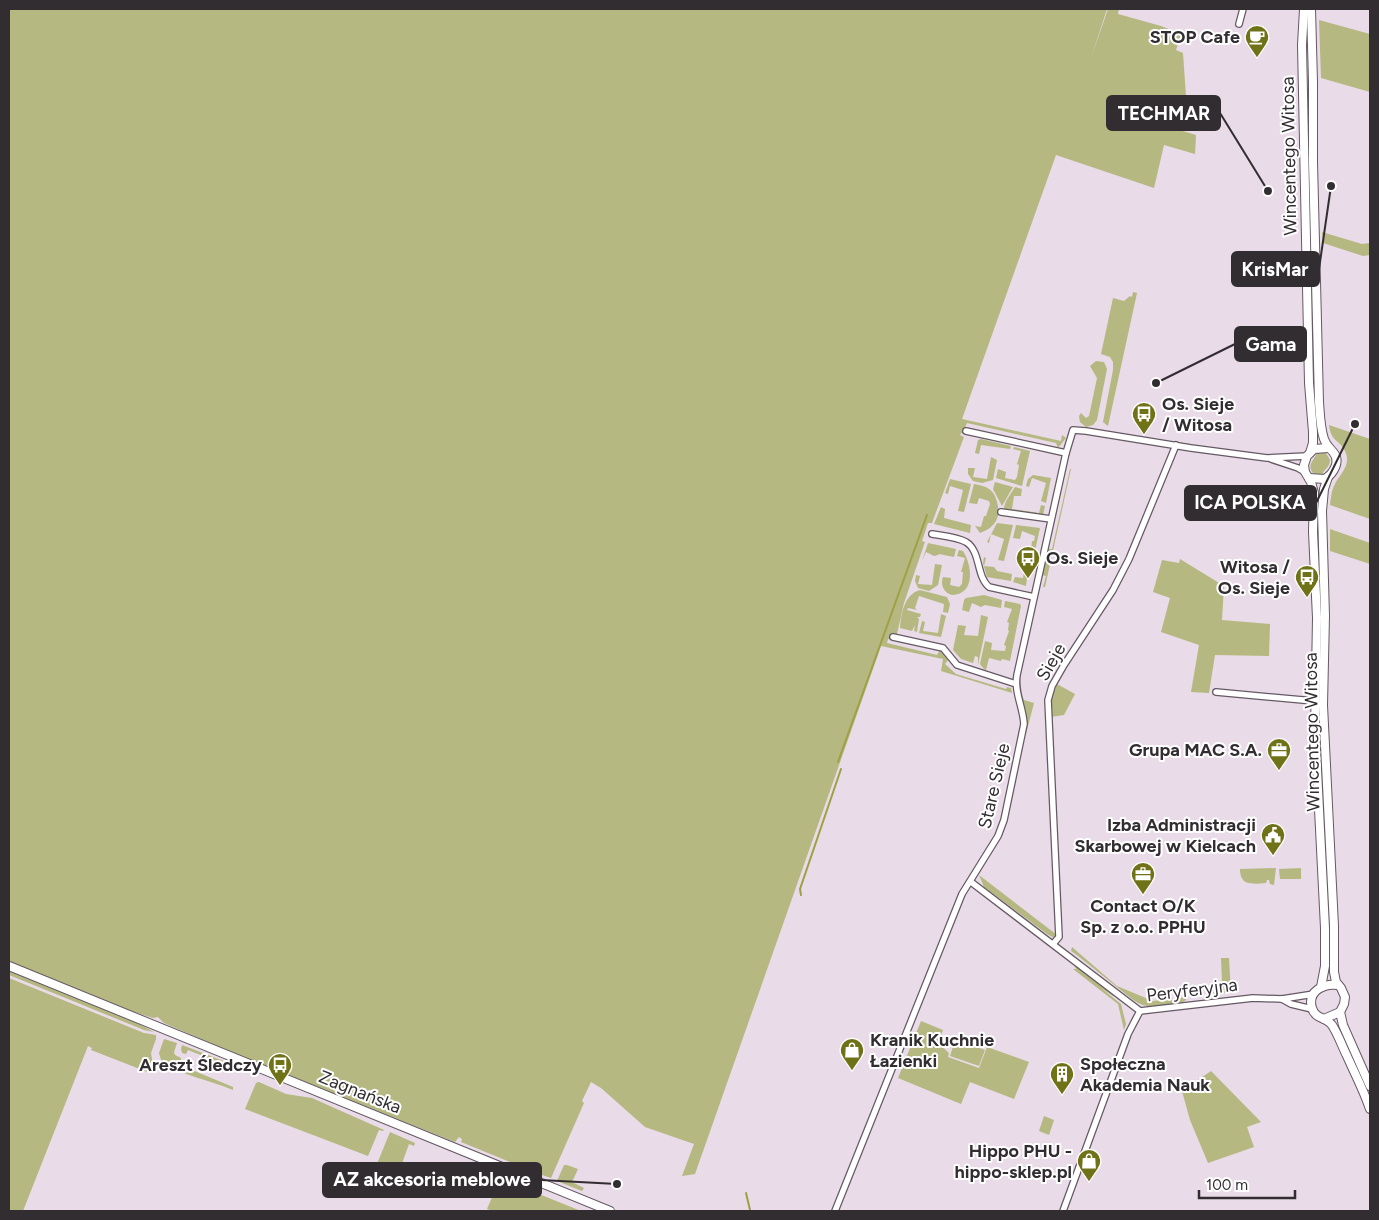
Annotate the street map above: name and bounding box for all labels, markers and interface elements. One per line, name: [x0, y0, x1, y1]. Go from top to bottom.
cafe icon: STOP Cafe: [1244, 24, 1270, 58]
place label: STOP Cafe: [1150, 26, 1240, 48]
street label: Wincentego Witosa: [1277, 76, 1301, 236]
callout: TECHMAR: [1107, 96, 1220, 130]
text: TECHMAR: [1118, 102, 1210, 125]
callout: KrisMar: [1232, 252, 1319, 286]
text: KrisMar: [1241, 258, 1309, 281]
callout: Gama: [1235, 327, 1306, 361]
text: Gama: [1246, 333, 1296, 356]
place label: Os. Sieje / Witosa: [1162, 393, 1234, 436]
bus stop icon: Os. Sieje / Witosa: [1131, 401, 1157, 435]
callout: ICA POLSKA: [1185, 486, 1316, 520]
text: ICA POLSKA: [1194, 491, 1306, 514]
bus stop icon: Os. Sieje: [1015, 545, 1041, 579]
place label: Os. Sieje: [1046, 547, 1118, 569]
place label: Witosa / Os. Sieje: [1218, 556, 1290, 599]
bus stop icon: Witosa / Os. Sieje: [1294, 564, 1320, 598]
street label: Sieje: [1032, 639, 1071, 685]
street label: Wincentego Witosa: [1300, 652, 1324, 812]
office icon: Grupa MAC S.A.: [1266, 737, 1292, 771]
place label: Grupa MAC S.A.: [1129, 739, 1262, 761]
street label: Stare Sieje: [973, 741, 1015, 831]
place label: Izba Administracji Skarbowej w Kielcach: [1074, 814, 1256, 857]
public building icon: Izba Administracji Skarbowej w Kielcach: [1260, 822, 1286, 856]
office icon: Contact O/K Sp. z o.o. PPHU: [1130, 861, 1156, 895]
place label: Contact O/K Sp. z o.o. PPHU: [1080, 895, 1206, 938]
street label: Peryferyjna: [1145, 973, 1239, 1007]
place label: Kranik Kuchnie Łazienki: [870, 1029, 994, 1072]
shop icon: Kranik Kuchnie Łazienki: [839, 1037, 865, 1071]
bus stop icon: Areszt Śledczy: [267, 1052, 293, 1086]
place label: Społeczna Akademia Nauk: [1080, 1053, 1210, 1096]
place label: Areszt Śledczy: [139, 1054, 263, 1076]
building icon: Społeczna Akademia Nauk: [1049, 1061, 1075, 1095]
street label: Zagnańska: [316, 1066, 404, 1118]
place label: Hippo PHU - hippo-sklep.pl: [955, 1140, 1072, 1183]
shop icon: Hippo PHU - hippo-sklep.pl: [1076, 1148, 1102, 1182]
callout: AZ akcesoria meblowe: [323, 1163, 541, 1197]
text: AZ akcesoria meblowe: [333, 1168, 531, 1191]
scale bar: [1199, 1168, 1295, 1200]
text: 100 m: [1206, 1176, 1248, 1194]

